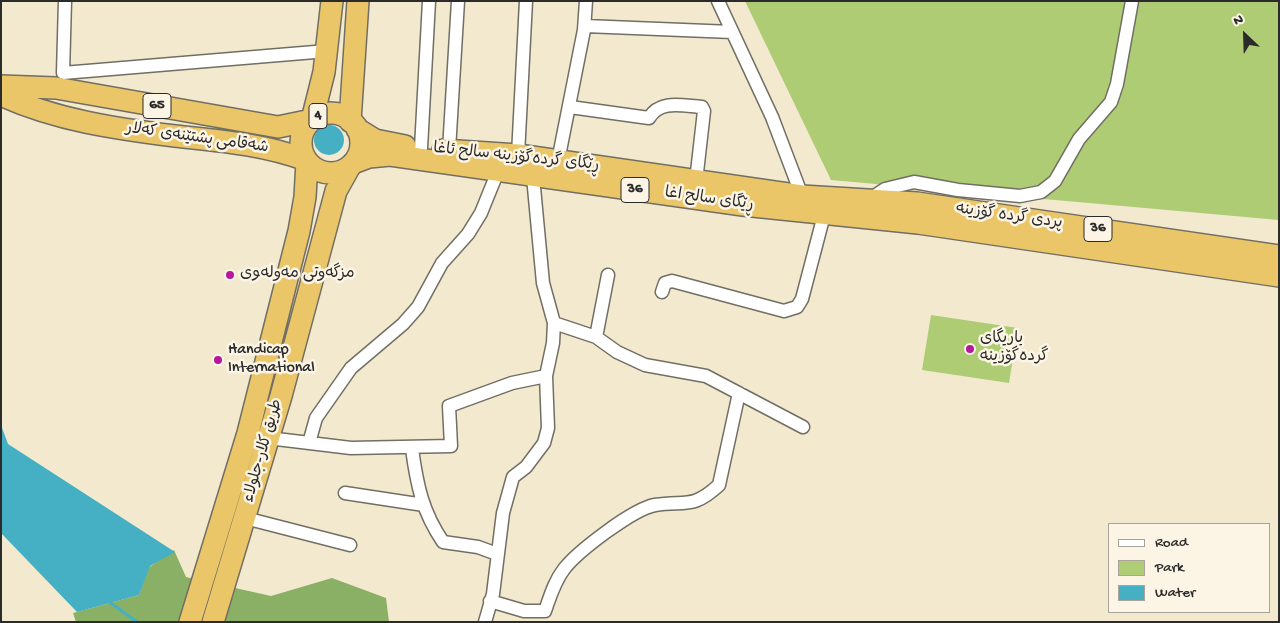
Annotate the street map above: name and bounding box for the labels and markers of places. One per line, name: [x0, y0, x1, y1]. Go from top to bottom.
place label: مزگەوتی مەولەوی: [240, 265, 355, 285]
marker: مزگەوتی مەولەوی: [224, 269, 236, 281]
place label: یاریگای گردەگۆزینە: [980, 330, 1049, 368]
place label: Handicap International: [228, 341, 315, 379]
marker: یاریگای گردەگۆزینە: [964, 343, 976, 355]
marker: Handicap International: [212, 354, 224, 366]

